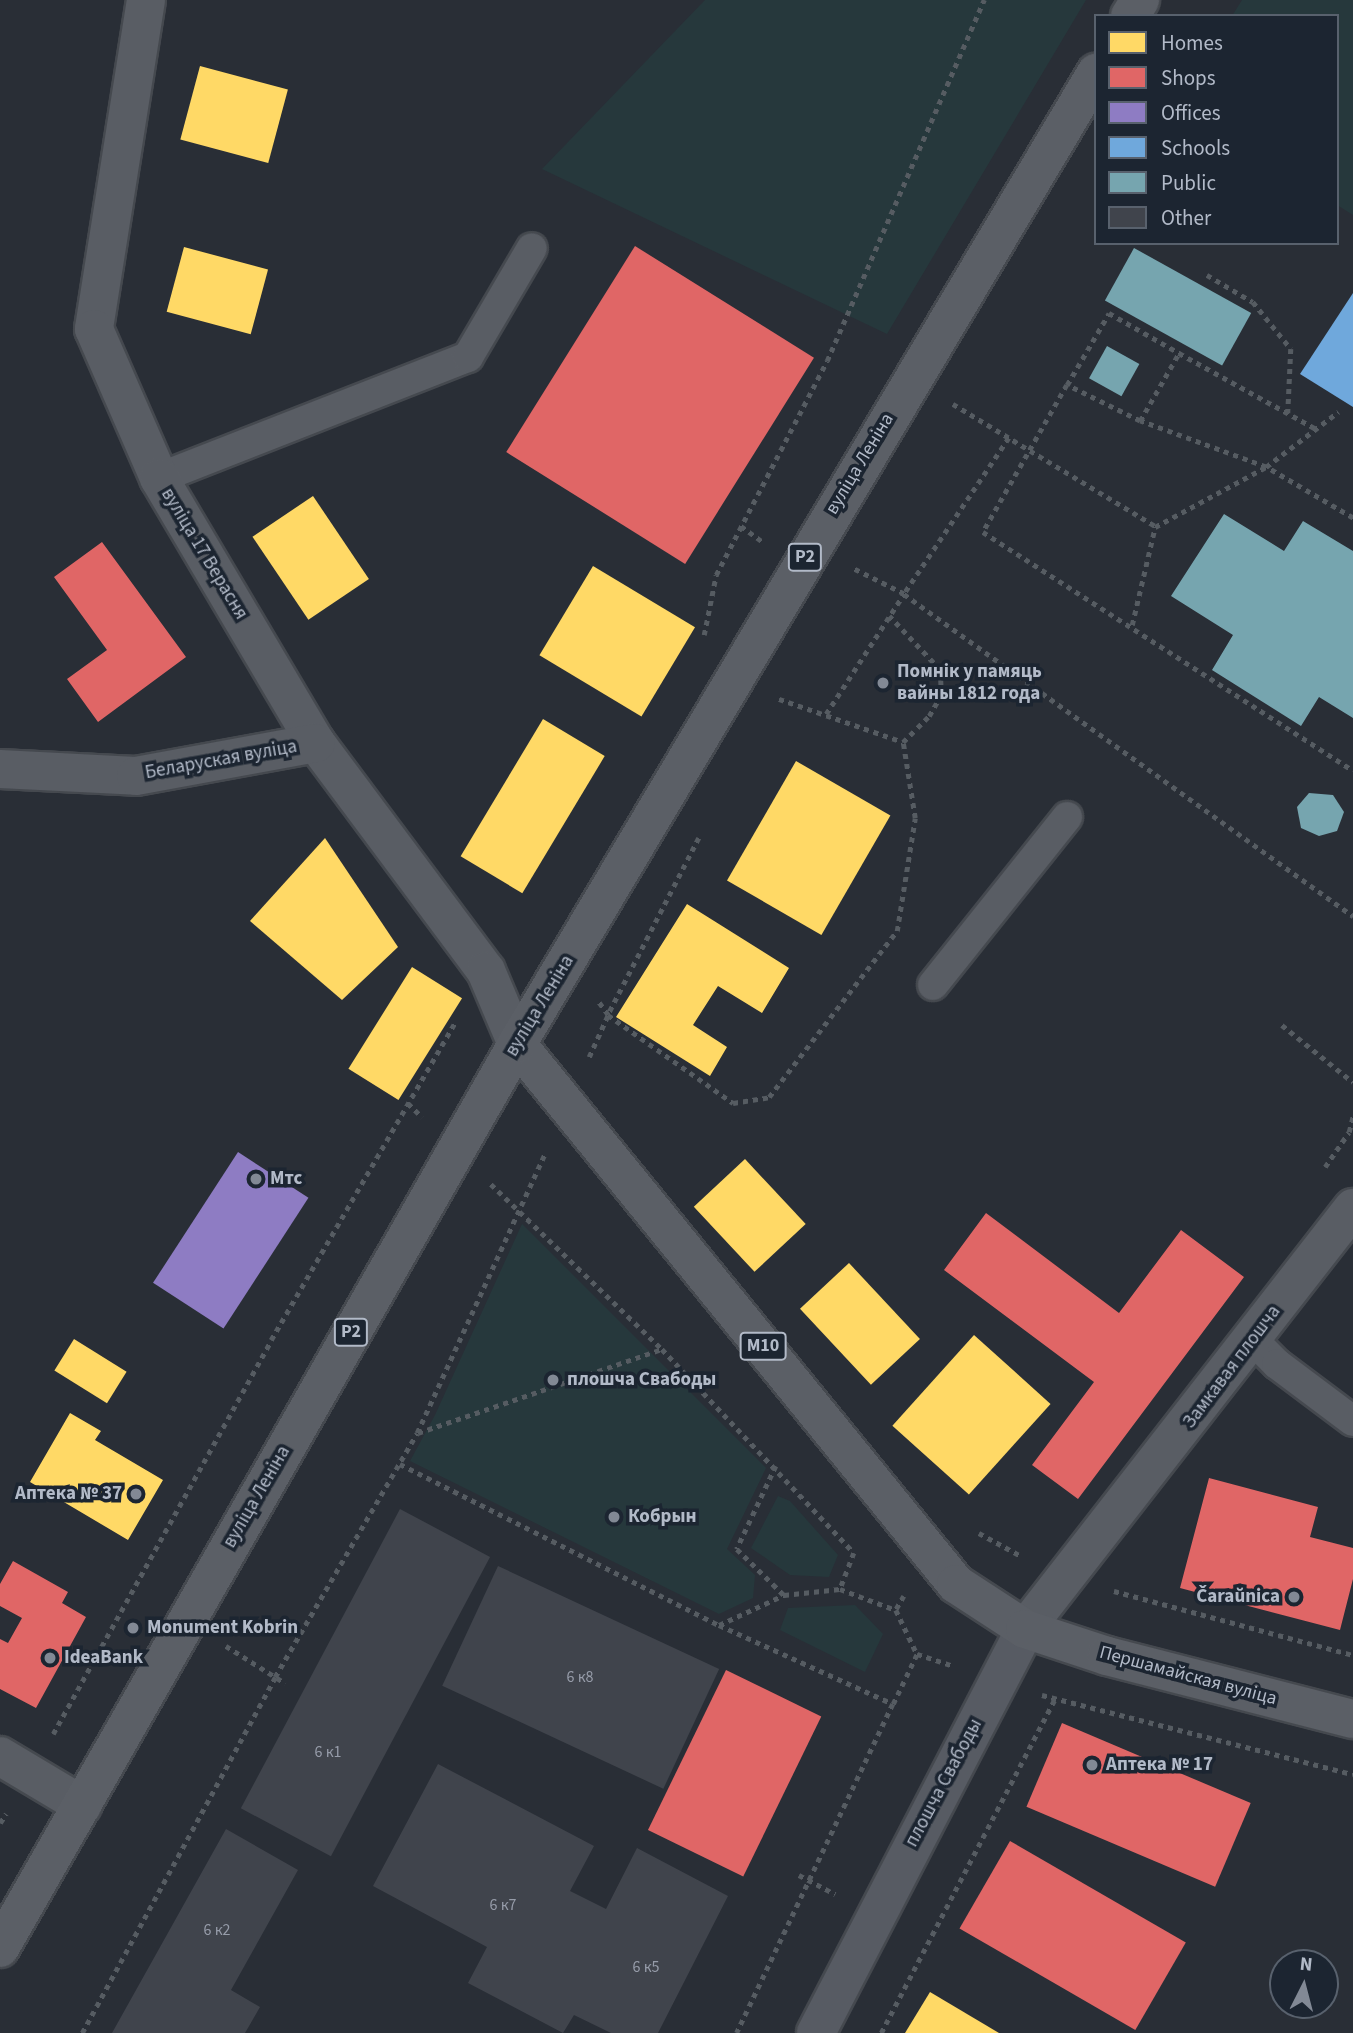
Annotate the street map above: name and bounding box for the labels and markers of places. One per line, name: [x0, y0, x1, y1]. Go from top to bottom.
place label: Помнік у памяць вайны 1812 года: [897, 661, 1042, 705]
marker: Помнік у памяць вайны 1812 года: [875, 675, 891, 691]
place label: Мтс: [270, 1168, 302, 1190]
marker: Мтс: [248, 1171, 264, 1187]
place label: плошча Свабоды: [567, 1369, 716, 1391]
marker: плошча Свабоды: [545, 1372, 561, 1388]
place label: Аптека № 37: [15, 1483, 122, 1505]
marker: Аптека № 37: [128, 1486, 144, 1502]
place label: Кобрын: [628, 1506, 697, 1528]
marker: Кобрын: [606, 1509, 622, 1525]
place label: Čaraŭnica: [1196, 1586, 1280, 1608]
marker: Čaraŭnica: [1286, 1589, 1302, 1605]
place label: Monument Kobrin: [147, 1617, 298, 1639]
marker: Monument Kobrin: [125, 1620, 141, 1636]
place label: IdeaBank: [64, 1647, 143, 1669]
marker: IdeaBank: [42, 1650, 58, 1666]
place label: Аптека № 17: [1106, 1754, 1213, 1776]
marker: Аптека № 17: [1084, 1757, 1100, 1773]

